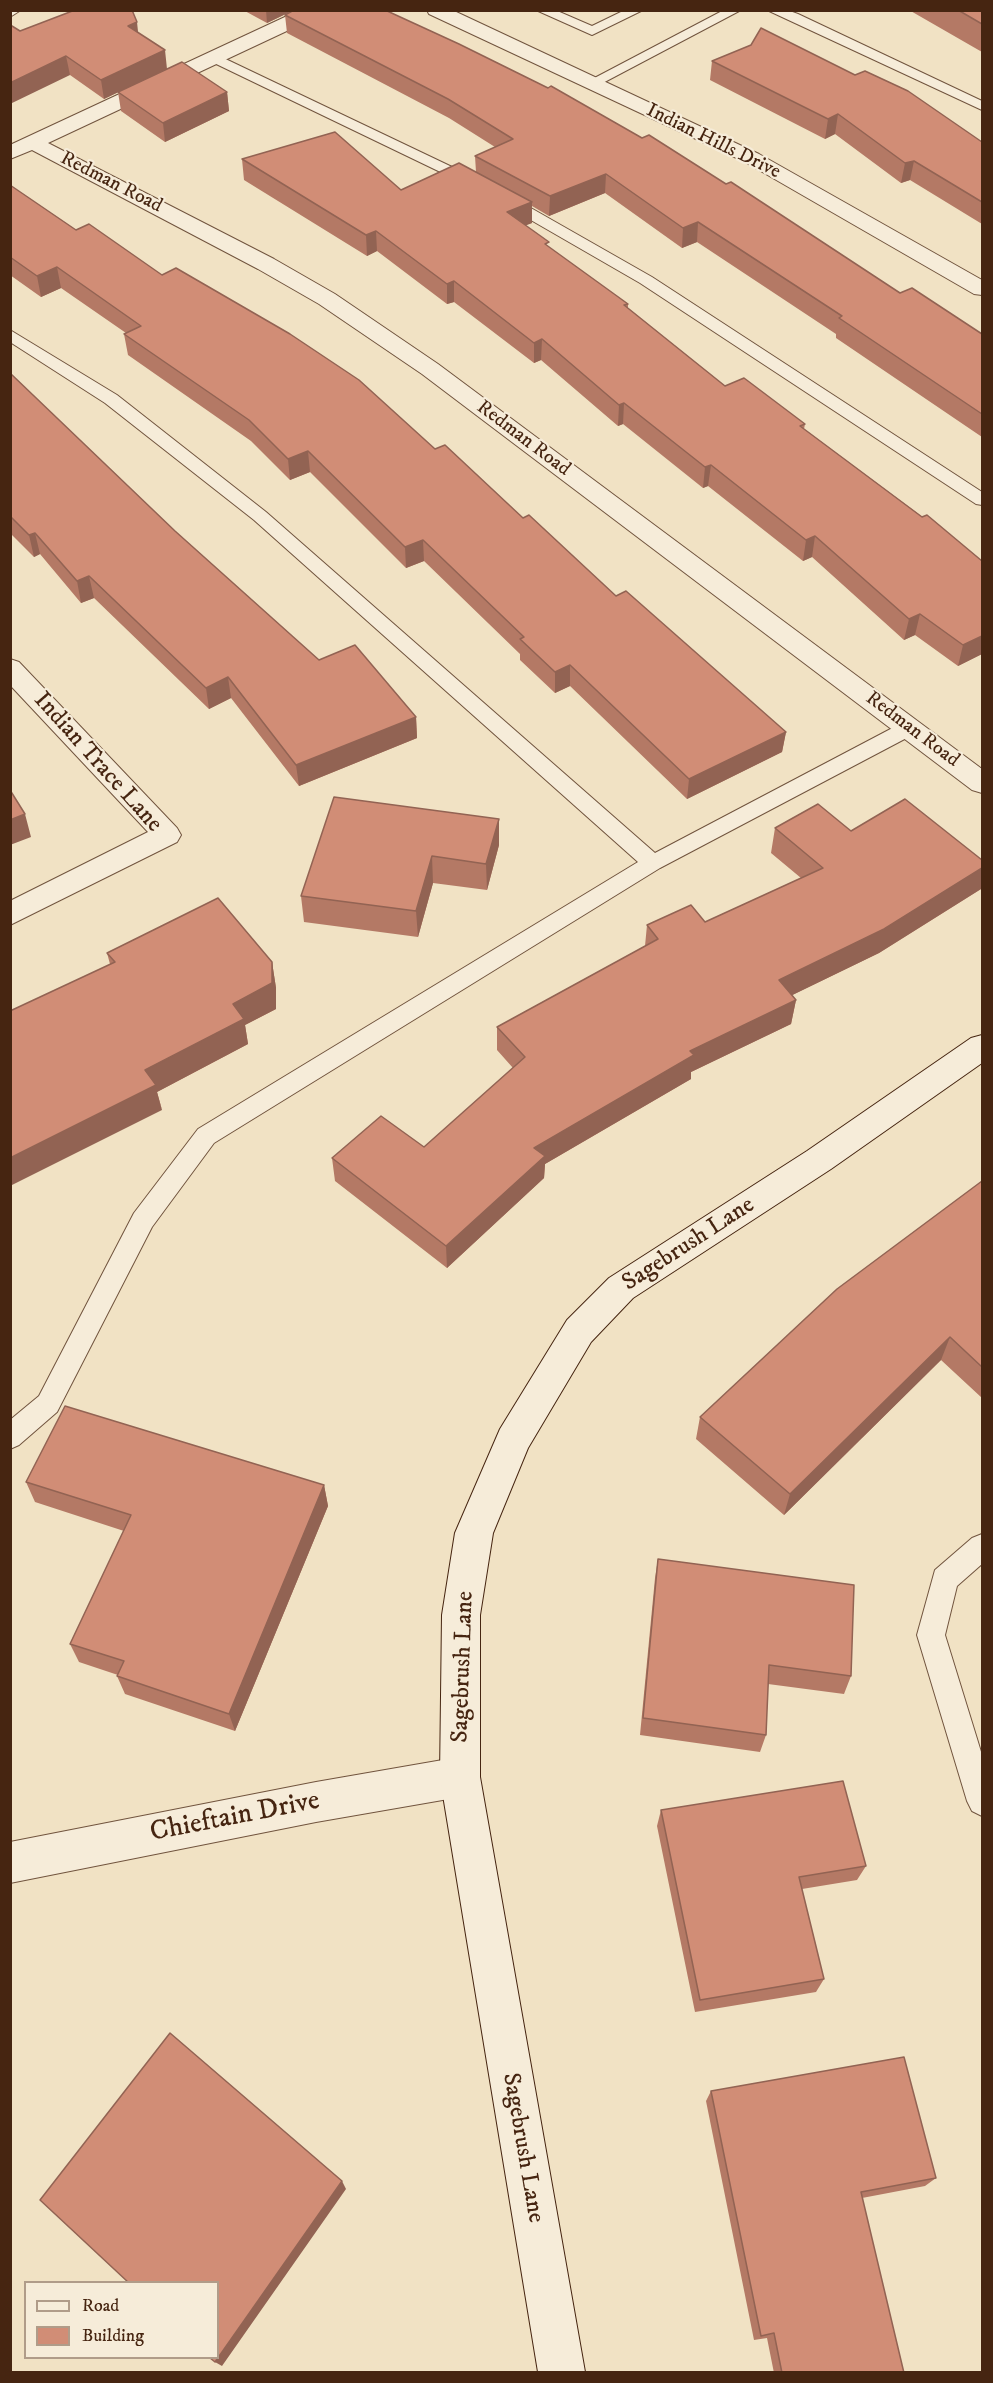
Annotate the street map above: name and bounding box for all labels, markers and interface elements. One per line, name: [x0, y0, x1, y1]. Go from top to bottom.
street label: Indian Hills Drive: [642, 99, 784, 185]
street label: Redman Road: [56, 147, 166, 219]
street label: Redman Road: [471, 396, 575, 482]
street label: Indian Trace Lane: [27, 687, 167, 839]
street label: Redman Road: [860, 687, 964, 773]
street label: Sagebrush Lane: [618, 1192, 760, 1298]
street label: Sagebrush Lane: [447, 1591, 481, 1743]
street label: Chieftain Drive: [147, 1785, 323, 1851]
street label: Sagebrush Lane: [495, 2071, 549, 2225]
legend: [24, 2281, 219, 2359]
text: Road: [82, 2295, 119, 2317]
text: Building: [82, 2325, 144, 2347]

